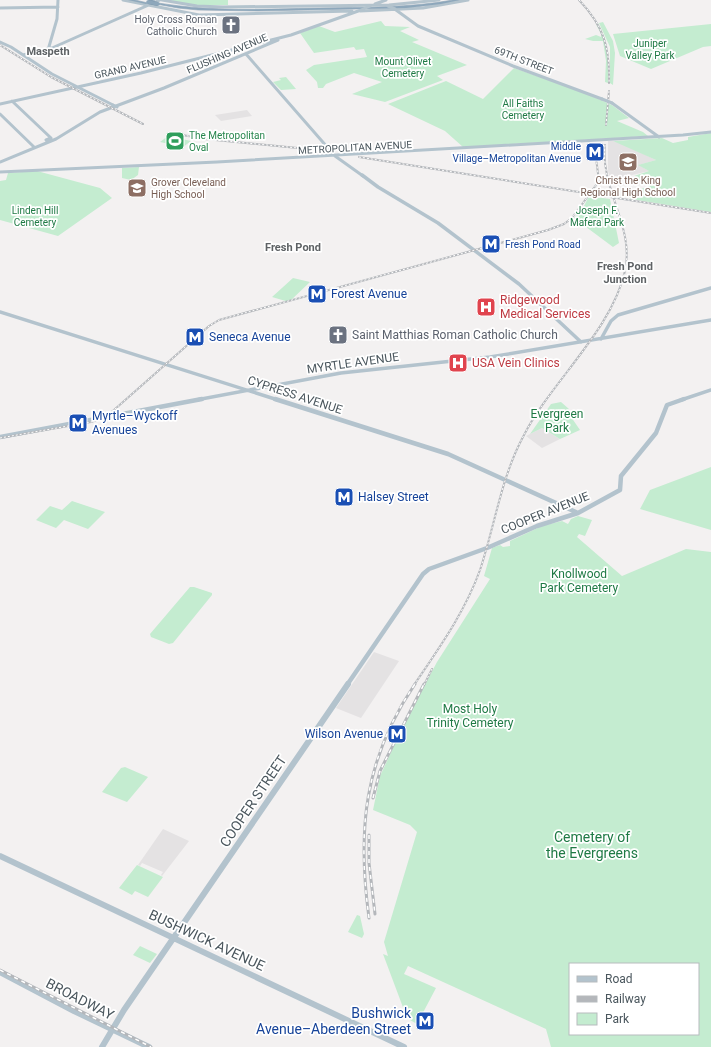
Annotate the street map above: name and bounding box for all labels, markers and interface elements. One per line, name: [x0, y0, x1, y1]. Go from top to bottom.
place label: Holy Cross Roman Catholic Church: [135, 14, 217, 37]
church icon: Holy Cross Roman Catholic Church: [220, 14, 242, 36]
street label: FLUSHING AVENUE: [185, 31, 270, 75]
park label: Juniper Valley Park: [625, 38, 675, 61]
street label: 69TH STREET: [493, 44, 555, 77]
district label: Maspeth: [26, 45, 70, 58]
street label: GRAND AVENUE: [93, 54, 167, 81]
park label: Mount Olivet Cemetery: [375, 56, 431, 79]
park label: All Faiths Cemetery: [502, 98, 545, 121]
sports icon: The Metropolitan Oval: [164, 130, 186, 152]
place label: The Metropolitan Oval: [189, 130, 265, 153]
street label: METROPOLITAN AVENUE: [298, 139, 412, 156]
place label: Middle Village–Metropolitan Avenue: [453, 141, 581, 164]
metro station icon: Middle Village–Metropolitan Avenue: [584, 141, 606, 163]
school or university icon: Christ the King Regional High School: [617, 151, 639, 173]
place label: Christ the King Regional High School: [581, 175, 675, 198]
school or university icon: Grover Cleveland High School: [126, 177, 148, 199]
place label: Grover Cleveland High School: [151, 177, 226, 200]
park label: Linden Hill Cemetery: [12, 205, 58, 228]
park label: Joseph F. Mafera Park: [570, 205, 625, 228]
metro station icon: Fresh Pond Road: [480, 233, 502, 255]
place label: Fresh Pond Road: [505, 239, 581, 250]
district label: Fresh Pond: [265, 241, 321, 254]
district label: Fresh Pond Junction: [597, 260, 653, 286]
metro station icon: Forest Avenue: [306, 283, 328, 305]
place label: Forest Avenue: [331, 287, 407, 301]
place label: Ridgewood Medical Services: [500, 293, 590, 321]
hospital icon: Ridgewood Medical Services: [475, 296, 497, 318]
church icon: Saint Matthias Roman Catholic Church: [327, 324, 349, 346]
metro station icon: Seneca Avenue: [184, 326, 206, 348]
place label: Saint Matthias Roman Catholic Church: [352, 328, 558, 342]
place label: Seneca Avenue: [209, 330, 291, 344]
street label: MYRTLE AVENUE: [306, 350, 400, 376]
hospital icon: USA Vein Clinics: [447, 352, 469, 374]
place label: USA Vein Clinics: [472, 356, 560, 370]
street label: CYPRESS AVENUE: [246, 373, 344, 417]
park label: Evergreen Park: [531, 407, 583, 435]
place label: Myrtle–Wyckoff Avenues: [92, 409, 178, 437]
metro station icon: Myrtle–Wyckoff Avenues: [67, 412, 89, 434]
metro station icon: Halsey Street: [333, 486, 355, 508]
street label: COOPER AVENUE: [499, 489, 591, 537]
place label: Halsey Street: [358, 490, 429, 504]
park label: Knollwood Park Cemetery: [540, 567, 619, 595]
park label: Most Holy Trinity Cemetery: [426, 702, 514, 730]
metro station icon: Wilson Avenue: [386, 723, 408, 745]
place label: Wilson Avenue: [305, 727, 383, 741]
street label: COOPER STREET: [216, 752, 290, 850]
park label: Cemetery of the Evergreens: [546, 829, 638, 861]
street label: BUSHWICK AVENUE: [146, 906, 268, 974]
legend: [569, 963, 699, 1035]
text: Road: [605, 972, 633, 986]
street label: BROADWAY: [43, 975, 117, 1023]
text: Railway: [605, 992, 646, 1006]
place label: Bushwick Avenue–Aberdeen Street: [256, 1005, 412, 1037]
metro station icon: Bushwick Avenue–Aberdeen Street: [414, 1010, 436, 1032]
text: Park: [605, 1012, 630, 1026]

